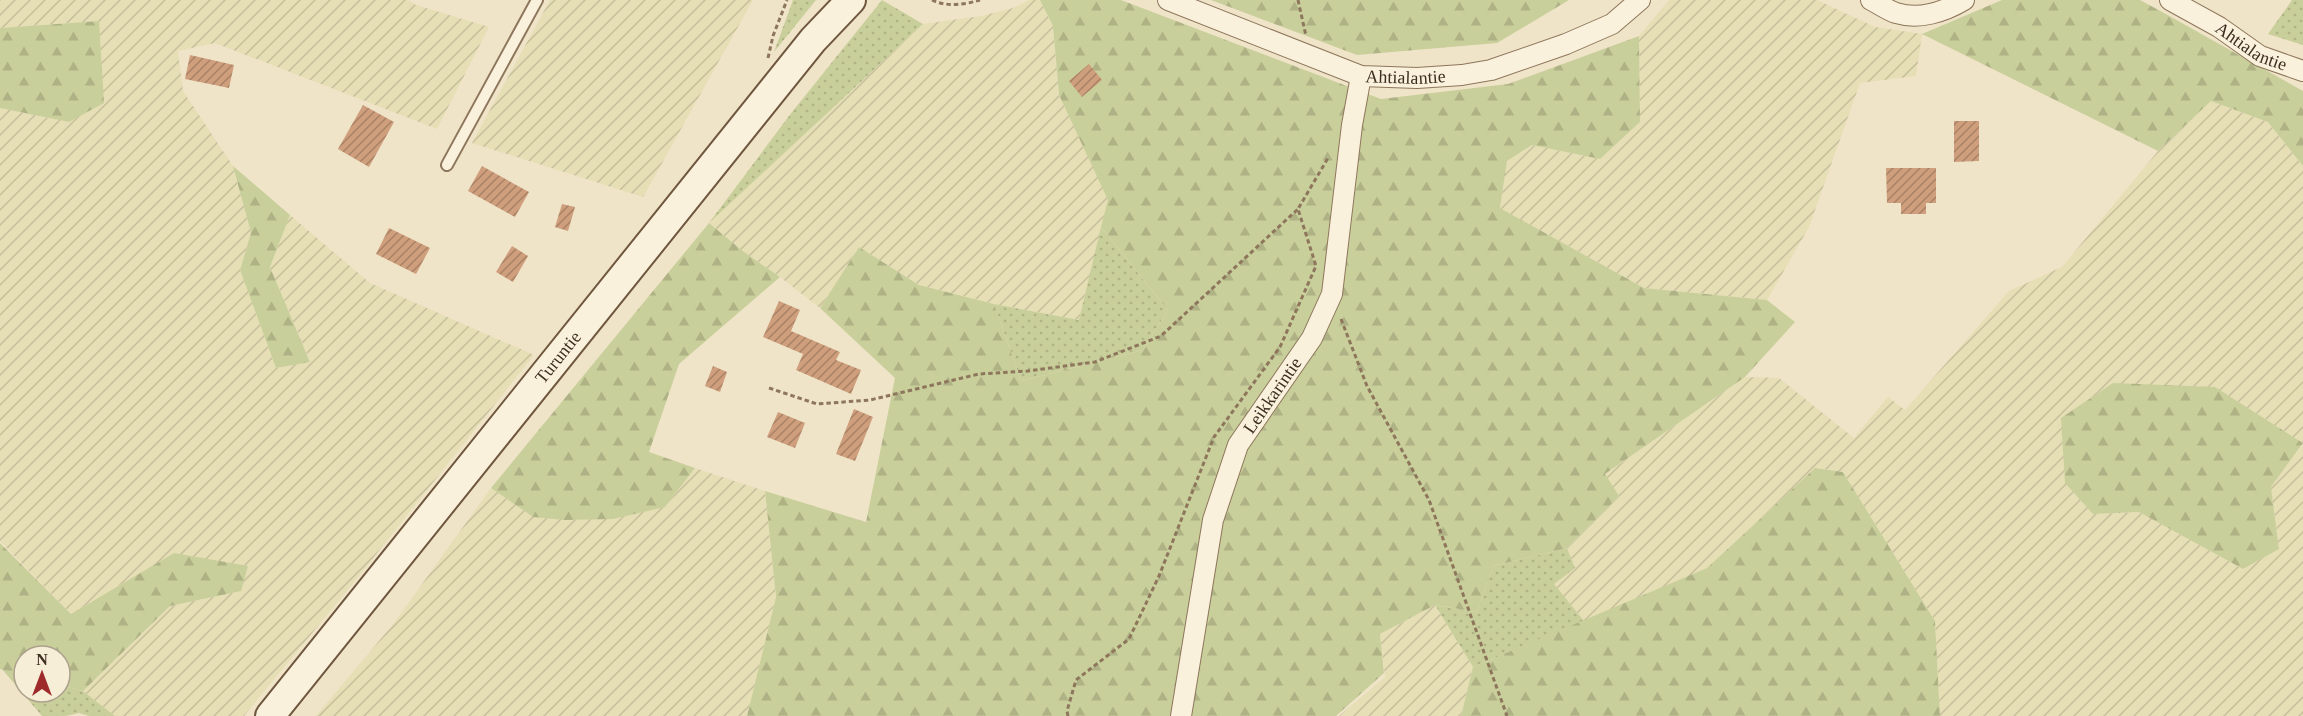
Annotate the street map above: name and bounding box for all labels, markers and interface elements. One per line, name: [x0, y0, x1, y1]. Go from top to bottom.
street label: Ahtialantie: [2212, 18, 2290, 75]
street label: Ahtialantie: [1365, 66, 1446, 88]
street label: Turuntie: [531, 327, 585, 388]
street label: Leikkarintie: [1239, 353, 1306, 437]
north arrow: [12, 644, 72, 704]
text: N: [36, 651, 48, 668]

